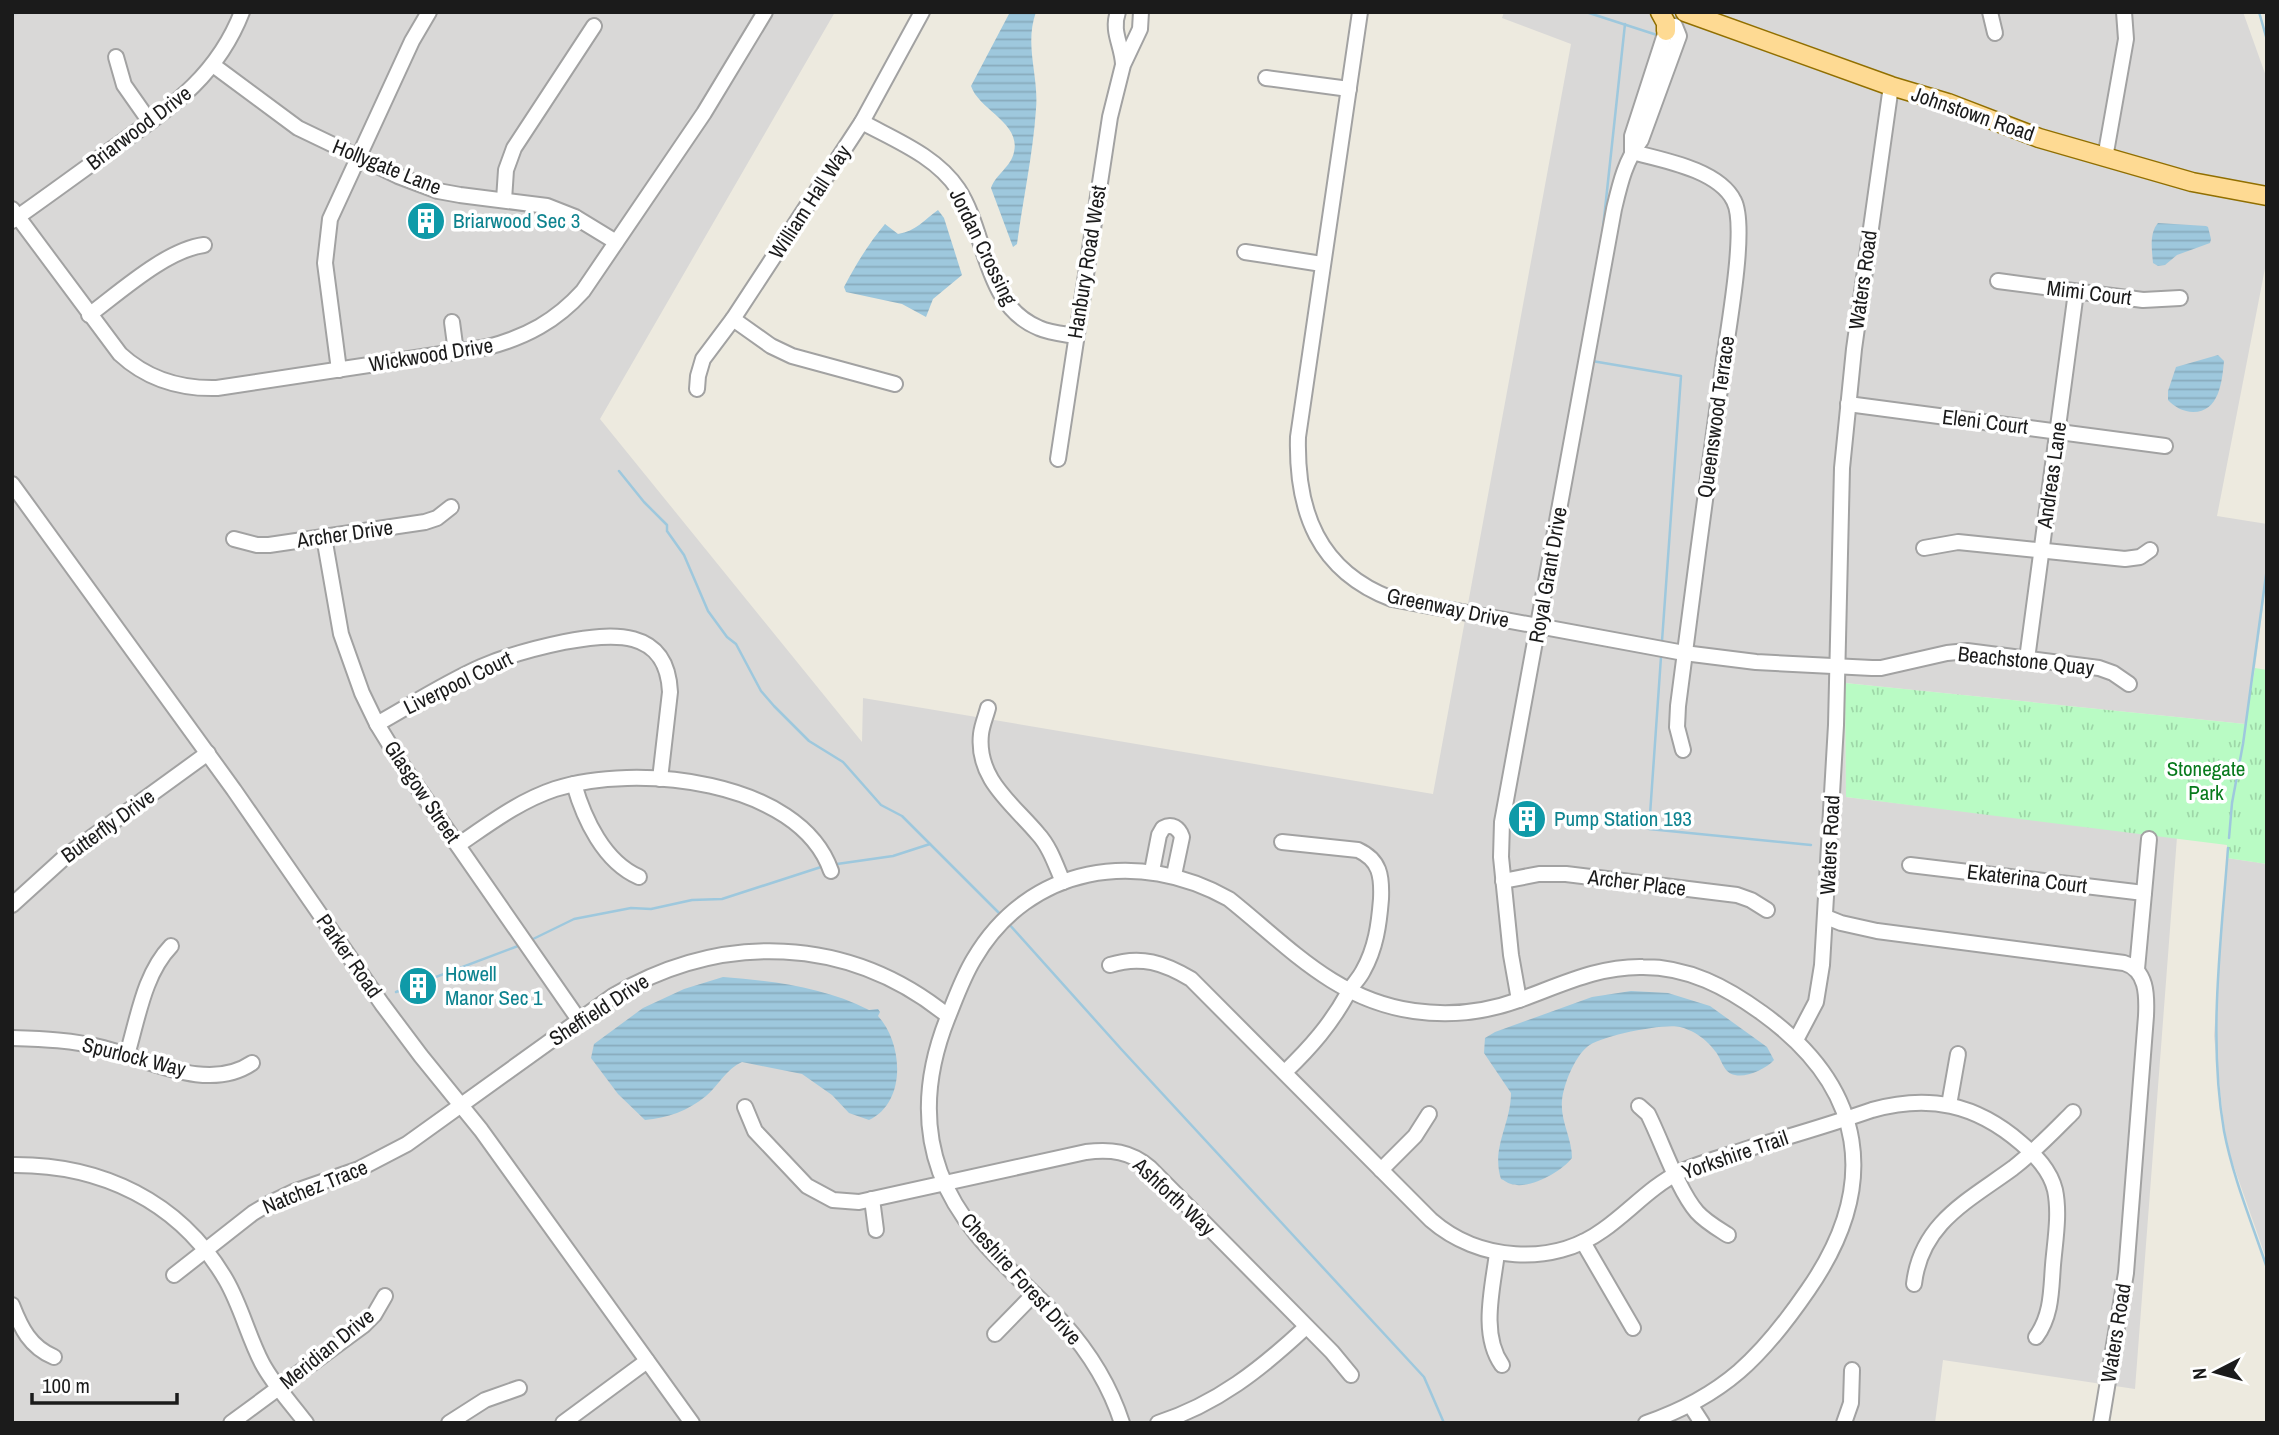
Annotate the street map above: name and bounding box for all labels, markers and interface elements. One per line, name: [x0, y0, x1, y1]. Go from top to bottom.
street label: Briarwood Drive: [80, 79, 197, 177]
street label: Johnstown Road: [1908, 79, 2039, 148]
street label: Hollygate Lane: [329, 132, 446, 201]
street label: William Hall Way: [762, 139, 857, 264]
street label: Hanbury Road West: [1060, 183, 1113, 341]
street label: Jordan Crossing: [943, 184, 1024, 310]
building icon: Briarwood Sec 3: [405, 200, 447, 242]
place label: Briarwood Sec 3: [453, 206, 580, 235]
street label: Waters Road: [1841, 228, 1884, 331]
street label: Mimi Court: [2045, 273, 2133, 312]
street label: Wickwood Drive: [367, 330, 495, 379]
street label: Queenswood Terrace: [1690, 334, 1741, 500]
street label: Eleni Court: [1941, 402, 2030, 441]
street label: Andreas Lane: [2030, 420, 2073, 531]
street label: Royal Grant Drive: [1521, 505, 1574, 645]
street label: Archer Drive: [294, 512, 395, 555]
street label: Greenway Drive: [1384, 580, 1512, 635]
street label: Beachstone Quay: [1956, 639, 2096, 682]
street label: Liverpool Court: [399, 644, 517, 721]
street label: Glasgow Street: [377, 735, 467, 849]
park label: Stonegate Park: [2167, 754, 2245, 807]
street label: Butterfly Drive: [55, 782, 160, 869]
street label: Waters Road: [1812, 794, 1847, 896]
building icon: Pump Station 193: [1506, 798, 1548, 840]
place label: Pump Station 193: [1554, 804, 1692, 833]
street label: Ekaterina Court: [1965, 857, 2089, 900]
street label: Archer Place: [1585, 862, 1688, 903]
street label: Parker Road: [310, 908, 389, 1004]
place label: Howell Manor Sec 1: [445, 959, 543, 1012]
building icon: Howell Manor Sec 1: [397, 965, 439, 1007]
street label: Sheffield Drive: [543, 966, 654, 1053]
street label: Spurlock Way: [79, 1030, 189, 1083]
street label: Yorkshire Trail: [1678, 1123, 1792, 1186]
street label: Ashforth Way: [1126, 1150, 1222, 1243]
street label: Natchez Trace: [258, 1152, 372, 1221]
street label: Cheshire Forest Drive: [954, 1206, 1089, 1351]
street label: Waters Road: [2093, 1281, 2138, 1385]
street label: Meridian Drive: [273, 1302, 380, 1396]
north arrow: [2181, 1337, 2251, 1407]
scale bar: [32, 1362, 177, 1406]
text: N: [2186, 1367, 2213, 1381]
text: 100 m: [42, 1371, 90, 1400]

